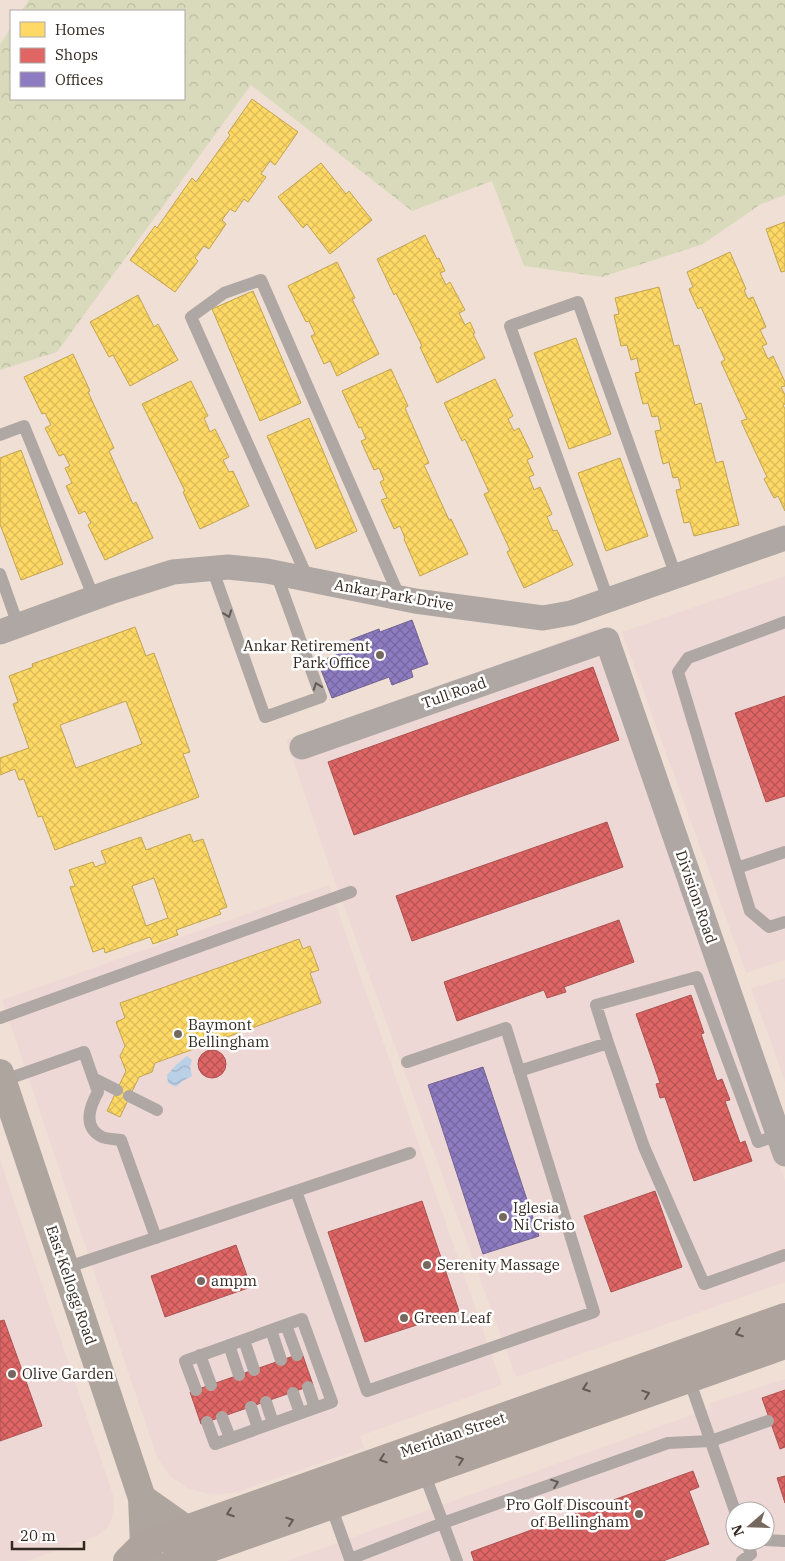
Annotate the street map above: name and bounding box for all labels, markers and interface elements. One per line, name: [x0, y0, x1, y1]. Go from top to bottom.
legend: [10, 10, 185, 100]
text: Homes: [55, 20, 105, 39]
text: Shops: [55, 45, 98, 64]
text: Offices: [55, 70, 103, 89]
street label: Ankar Park Drive: [333, 575, 455, 614]
one-way arrow: [222, 609, 232, 618]
place label: Ankar Retirement Park Office: [243, 636, 370, 672]
marker: Ankar Retirement Park Office: [374, 649, 386, 661]
street label: Tull Road: [419, 673, 489, 712]
one-way arrow: [313, 682, 323, 691]
street label: Division Road: [672, 848, 721, 946]
place label: Baymont Bellingham: [188, 1015, 269, 1051]
marker: Baymont Bellingham: [172, 1028, 184, 1040]
place label: Iglesia Ni Cristo: [513, 1198, 575, 1234]
marker: Iglesia Ni Cristo: [497, 1211, 509, 1223]
street label: East Kellogg Road: [42, 1223, 101, 1347]
place label: Serenity Massage: [437, 1255, 560, 1274]
marker: Serenity Massage: [421, 1259, 433, 1271]
place label: ampm: [211, 1271, 257, 1290]
marker: ampm: [195, 1275, 207, 1287]
place label: Green Leaf: [414, 1308, 492, 1327]
marker: Green Leaf: [398, 1312, 410, 1324]
one-way arrow: [735, 1327, 744, 1337]
place label: Olive Garden: [22, 1364, 114, 1383]
marker: Olive Garden: [6, 1368, 18, 1380]
one-way arrow: [582, 1382, 591, 1392]
one-way arrow: [641, 1390, 650, 1400]
street label: Meridian Street: [398, 1408, 508, 1461]
one-way arrow: [379, 1453, 388, 1463]
one-way arrow: [455, 1456, 464, 1466]
one-way arrow: [550, 1479, 558, 1489]
place label: Pro Golf Discount of Bellingham: [506, 1495, 629, 1531]
north arrow: [725, 1501, 775, 1551]
one-way arrow: [226, 1507, 235, 1517]
marker: Pro Golf Discount of Bellingham: [633, 1508, 645, 1520]
one-way arrow: [286, 1516, 294, 1526]
scale bar: [12, 1518, 85, 1550]
text: N: [727, 1522, 748, 1539]
text: 20 m: [20, 1526, 56, 1545]

